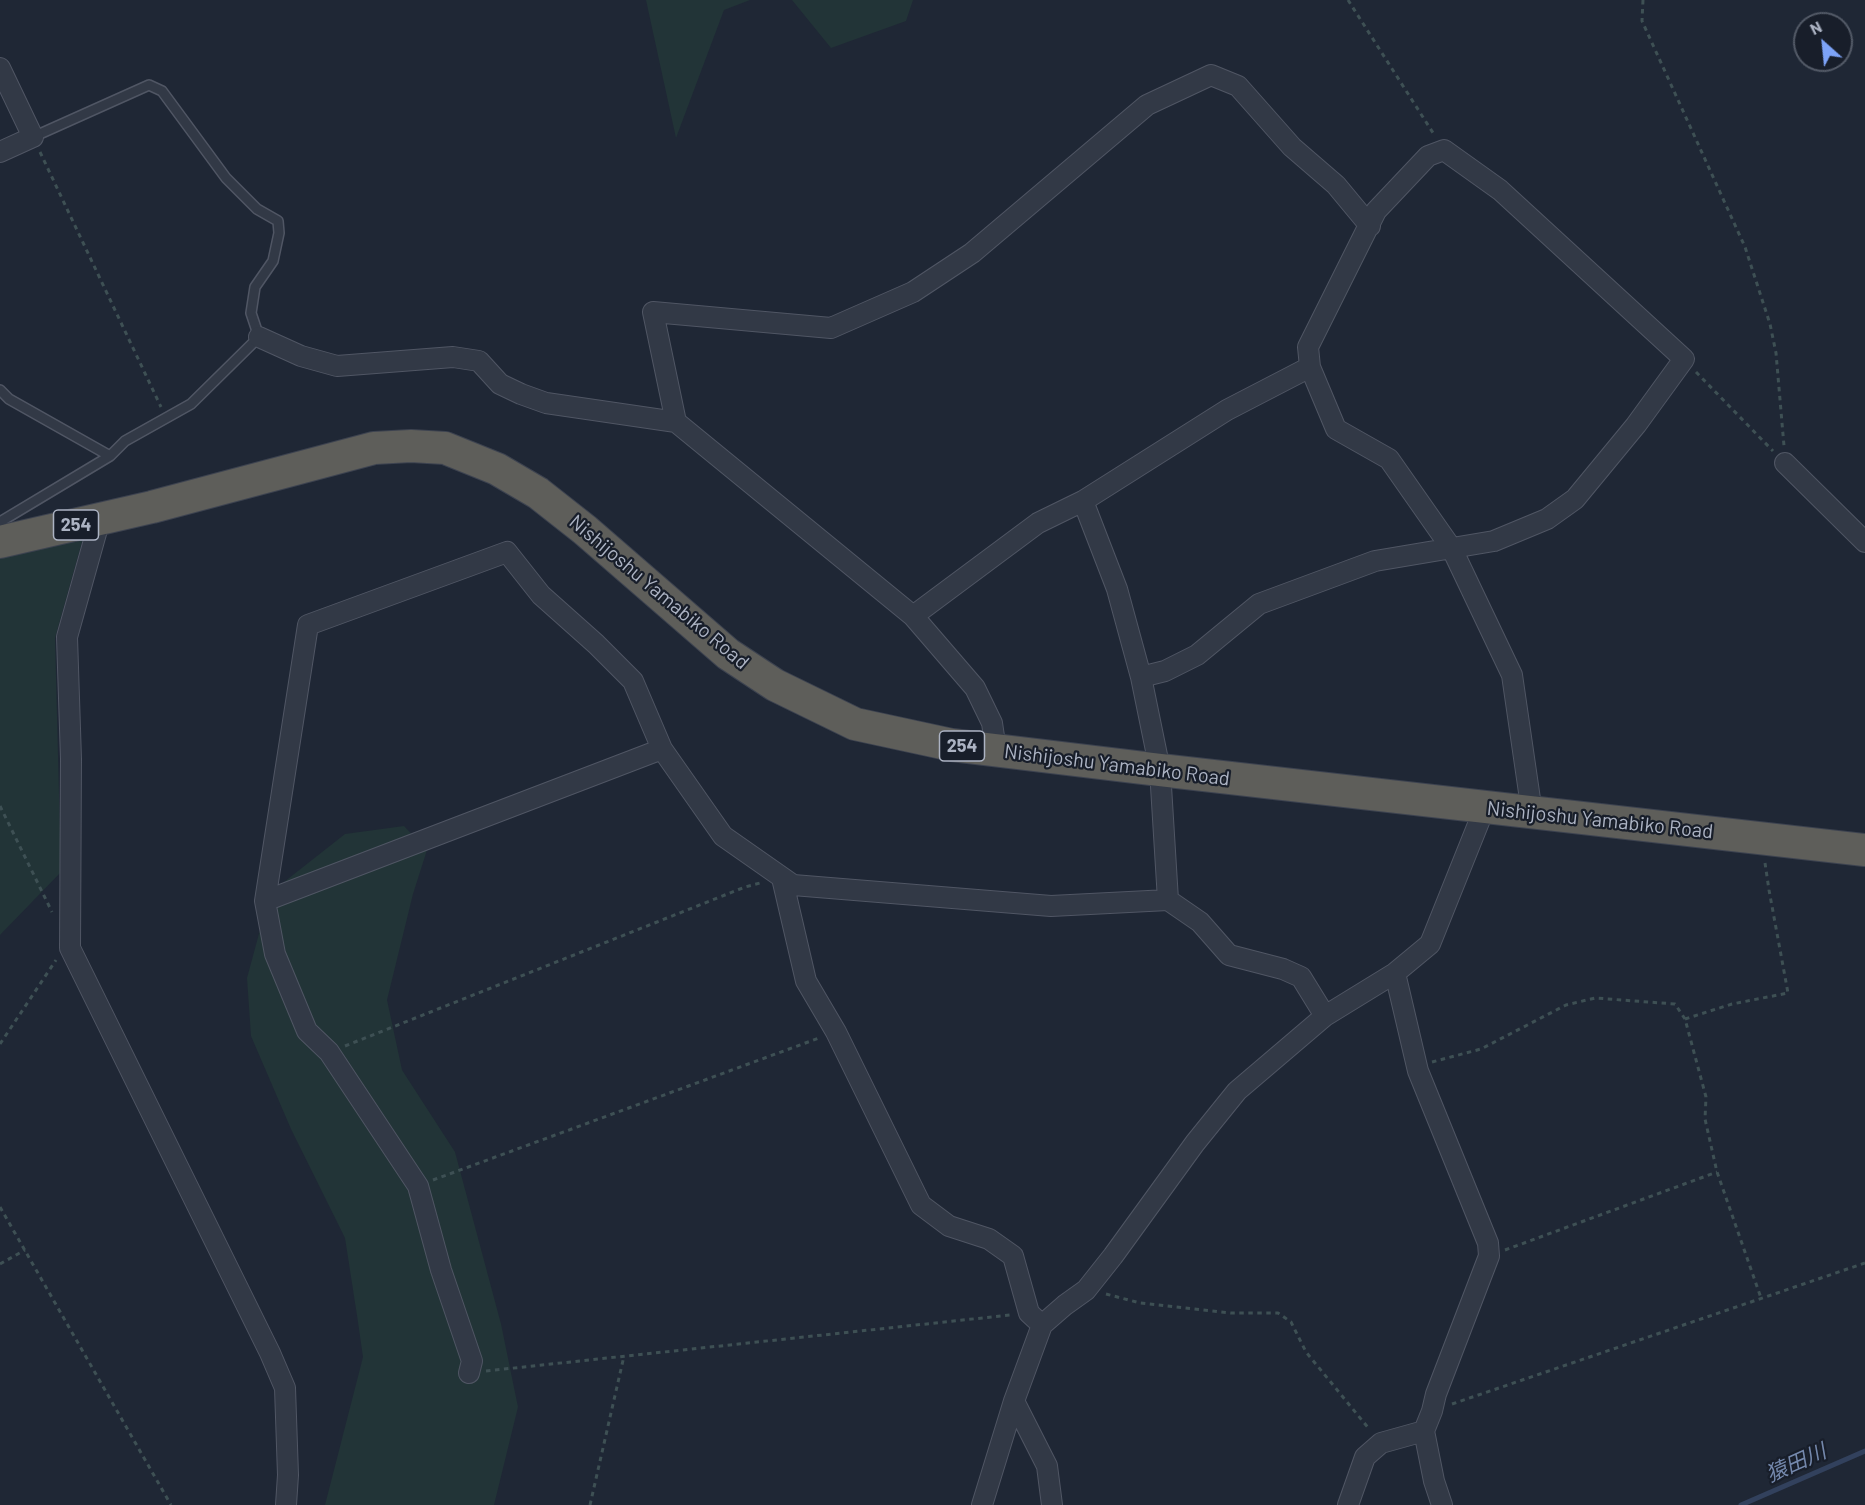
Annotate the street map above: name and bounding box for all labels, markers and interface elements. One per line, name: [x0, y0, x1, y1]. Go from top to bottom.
north arrow: [1793, 12, 1853, 72]
text: N: [1806, 16, 1825, 38]
road number: 254: [54, 510, 98, 540]
street label: Nishijoshu Yamabiko Road: [564, 510, 754, 674]
road number: 254: [940, 731, 984, 761]
street label: Nishijoshu Yamabiko Road: [1003, 739, 1231, 791]
street label: Nishijoshu Yamabiko Road: [1486, 796, 1714, 844]
water label: 猿田川: [1762, 1439, 1830, 1487]

